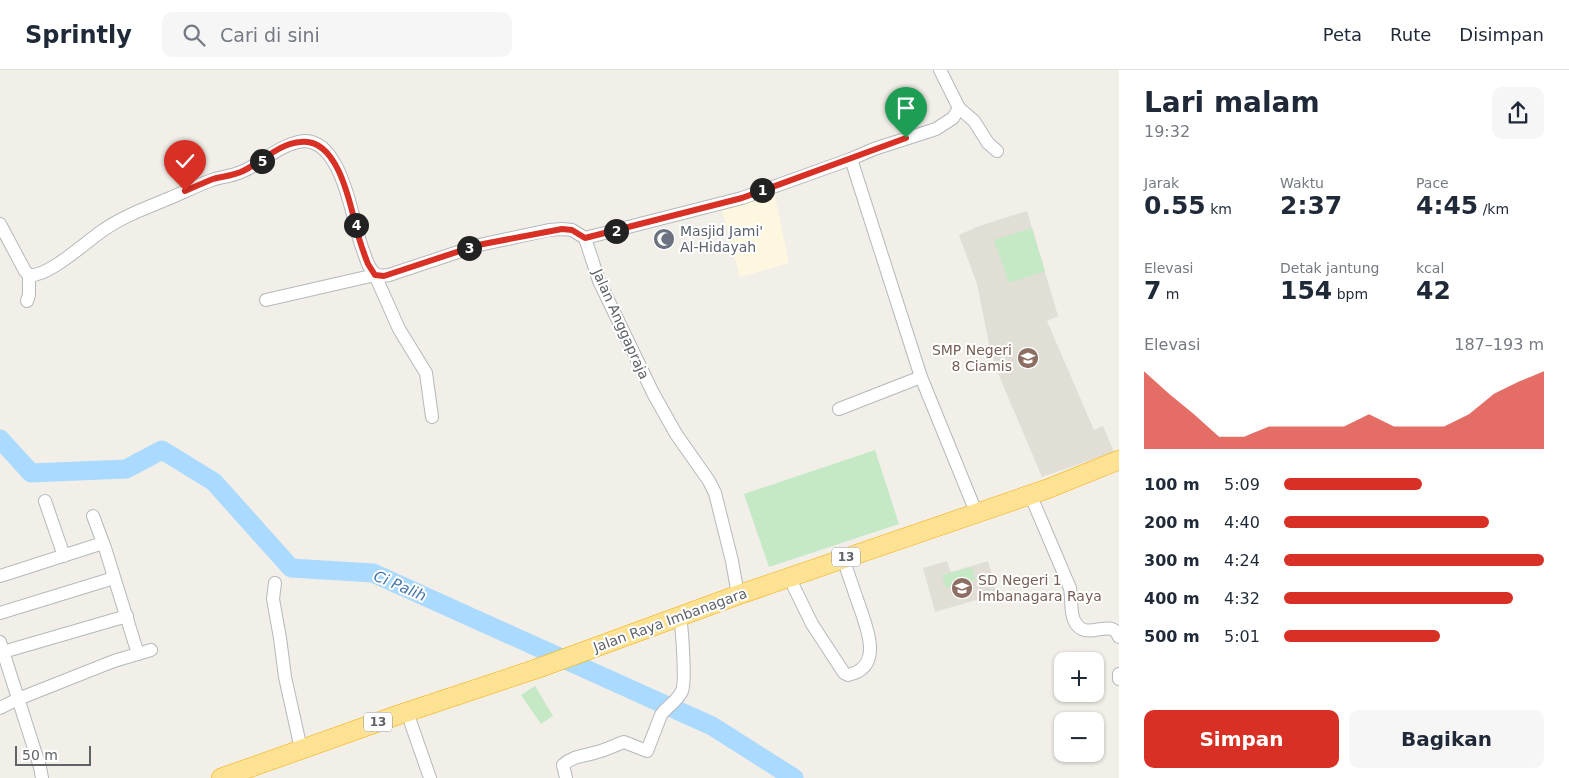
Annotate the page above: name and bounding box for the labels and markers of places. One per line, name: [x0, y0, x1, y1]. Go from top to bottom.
pin: [885, 87, 927, 138]
pin: [164, 140, 206, 191]
pin: 5: [250, 148, 274, 174]
pin: 1: [750, 178, 774, 202]
pin: 4: [344, 212, 368, 238]
pin: 2: [604, 218, 628, 244]
place label: Masjid Jami' Al-Hidayah: [680, 223, 763, 255]
mosque icon: Masjid Jami' Al-Hidayah: [652, 227, 676, 251]
pin: 3: [456, 236, 482, 260]
place label: SMP Negeri 8 Ciamis: [932, 342, 1012, 374]
school or university icon: SMP Negeri 8 Ciamis: [1016, 346, 1040, 370]
place label: SD Negeri 1 Imbanagara Raya: [978, 572, 1102, 604]
school or university icon: SD Negeri 1 Imbanagara Raya: [950, 576, 974, 600]

